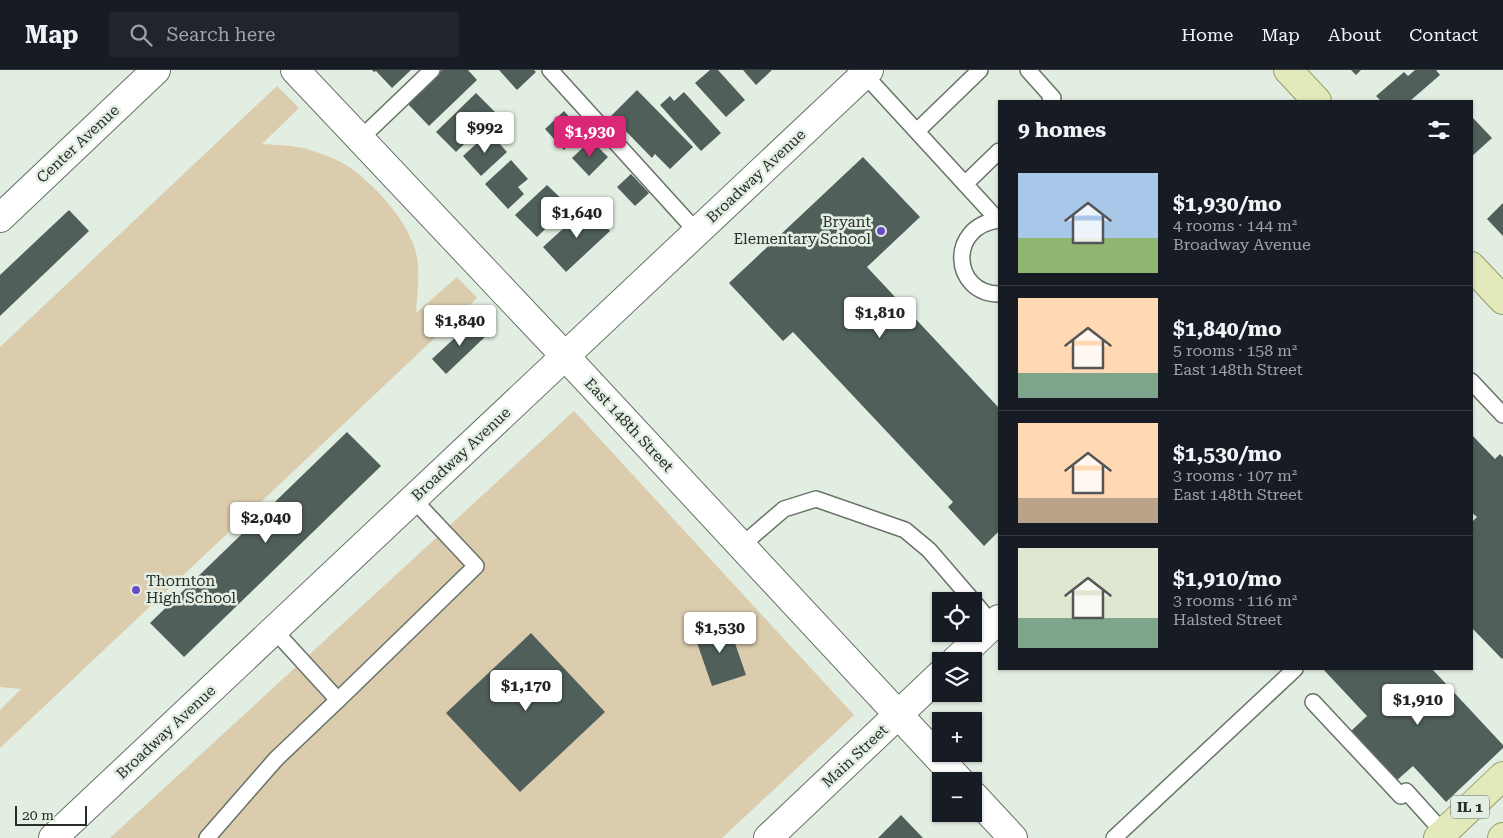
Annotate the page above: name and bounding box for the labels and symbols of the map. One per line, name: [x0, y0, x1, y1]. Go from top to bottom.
street label: Center Avenue: [33, 101, 123, 187]
pin: $992: [455, 112, 515, 154]
pin: $1,930: [549, 116, 631, 158]
street label: Broadway Avenue: [703, 125, 809, 227]
pin: $1,640: [536, 196, 618, 239]
place label: Bryant Elementary School: [733, 213, 871, 248]
marker: Bryant Elementary School: [875, 225, 887, 237]
pin: $1,810: [839, 296, 921, 339]
pin: $1,840: [419, 304, 501, 347]
street label: East 148th Street: [581, 374, 677, 476]
street label: Broadway Avenue: [408, 403, 514, 505]
pin: $2,040: [225, 502, 307, 544]
place label: Thornton High School: [146, 572, 236, 607]
marker: Thornton High School: [130, 584, 142, 596]
pin: $1,530: [679, 612, 761, 654]
pin: $1,170: [485, 670, 567, 712]
street label: Broadway Avenue: [113, 681, 219, 783]
pin: $1,910: [1377, 684, 1459, 726]
street label: Main Street: [818, 721, 892, 791]
road number: IL 1: [1451, 796, 1489, 819]
scale bar: [15, 803, 88, 826]

